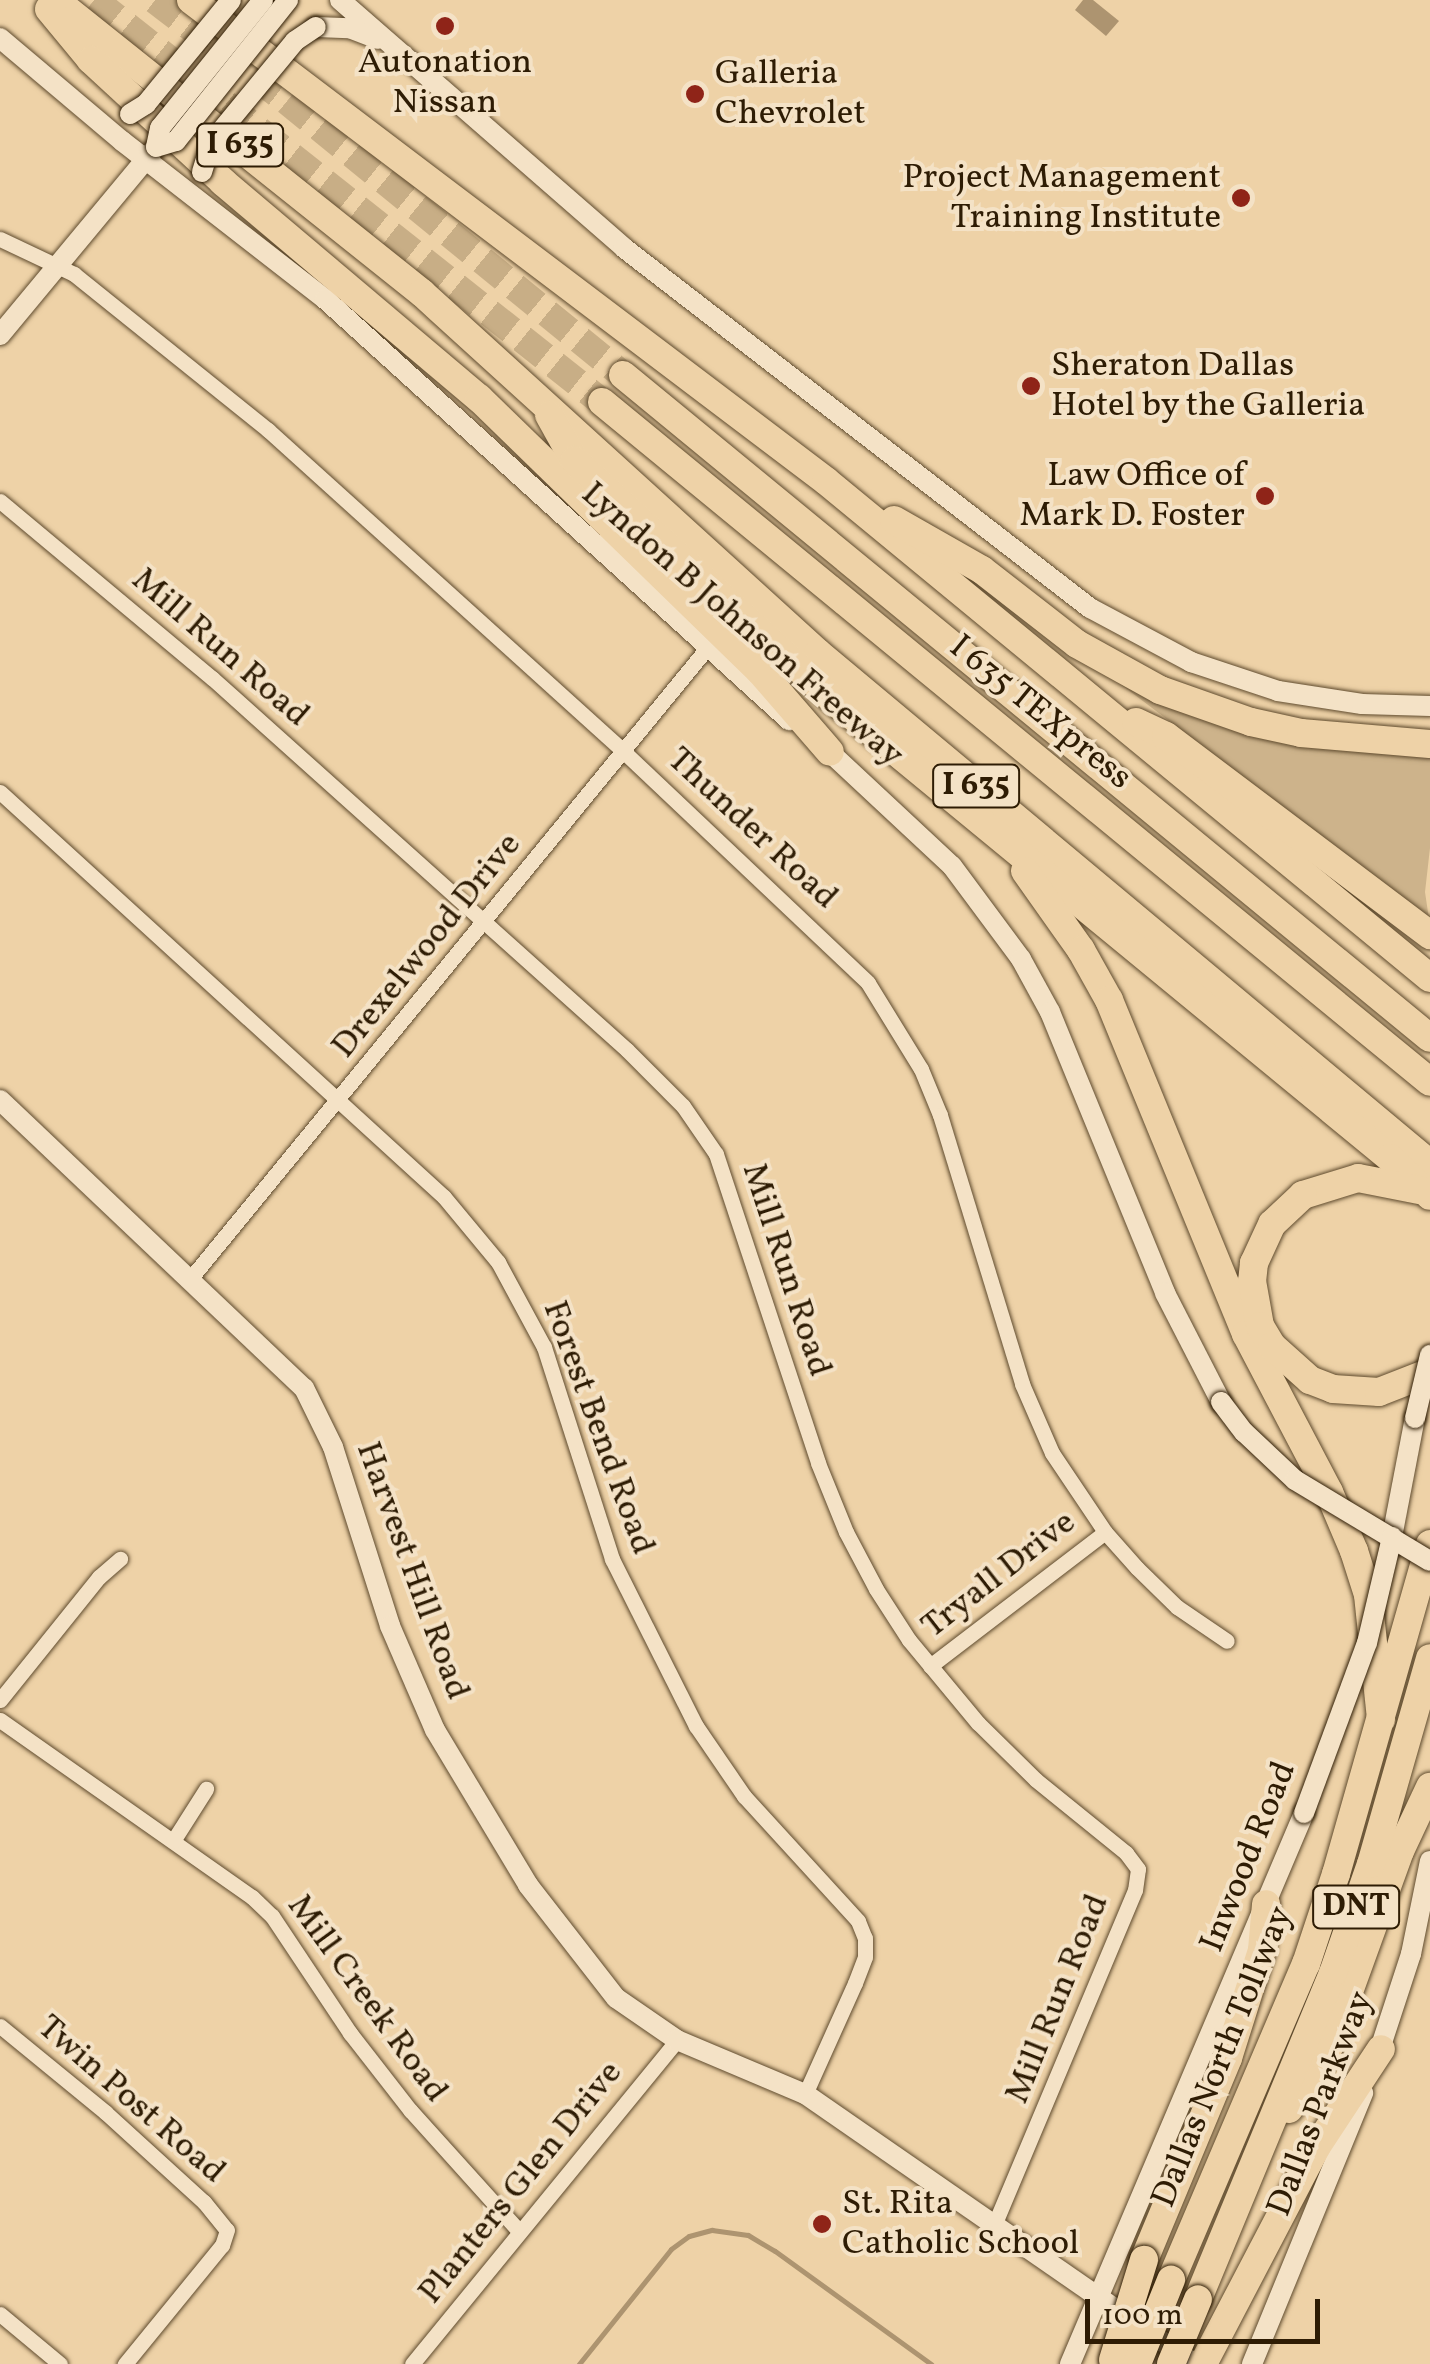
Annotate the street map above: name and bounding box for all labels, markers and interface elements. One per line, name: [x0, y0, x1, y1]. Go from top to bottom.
marker: Autonation Nissan: [434, 15, 456, 37]
place label: Autonation Nissan: [358, 42, 532, 124]
place label: Galleria Chevrolet: [715, 53, 866, 135]
marker: Galleria Chevrolet: [684, 83, 706, 105]
road number: I 635: [195, 118, 285, 172]
place label: Project Management Training Institute: [902, 157, 1221, 239]
marker: Project Management Training Institute: [1230, 187, 1252, 209]
place label: Sheraton Dallas Hotel by the Galleria: [1051, 345, 1367, 427]
marker: Sheraton Dallas Hotel by the Galleria: [1020, 375, 1042, 397]
place label: Law Office of Mark D. Foster: [1019, 455, 1245, 537]
street label: Lyndon B Johnson Freeway: [572, 473, 912, 777]
marker: Law Office of Mark D. Foster: [1254, 485, 1276, 507]
street label: Mill Run Road: [123, 559, 317, 737]
street label: I 635 TEXpress: [940, 626, 1140, 800]
street label: Thunder Road: [658, 739, 846, 919]
road number: I 635: [931, 759, 1021, 813]
street label: Drexelwood Drive: [323, 825, 531, 1067]
street label: Mill Run Road: [732, 1158, 840, 1382]
street label: Forest Bend Road: [533, 1295, 663, 1561]
street label: Harvest Hill Road: [346, 1436, 478, 1706]
street label: Tryall Drive: [914, 1502, 1084, 1648]
street label: Inwood Road: [1192, 1756, 1306, 1958]
road number: DNT: [1311, 1880, 1401, 1934]
street label: Mill Creek Road: [277, 1887, 457, 2111]
street label: Mill Run Road: [997, 1888, 1119, 2110]
street label: Dallas North Tollway: [1143, 1900, 1303, 2214]
street label: Dallas Parkway: [1259, 1986, 1383, 2222]
street label: Twin Post Road: [28, 2007, 234, 2193]
street label: Planters Glen Drive: [410, 2053, 632, 2313]
place label: St. Rita Catholic School: [842, 2183, 1079, 2265]
marker: St. Rita Catholic School: [811, 2213, 833, 2235]
scale bar: [1090, 2279, 1325, 2341]
text: 100 m: [1102, 2295, 1183, 2337]

